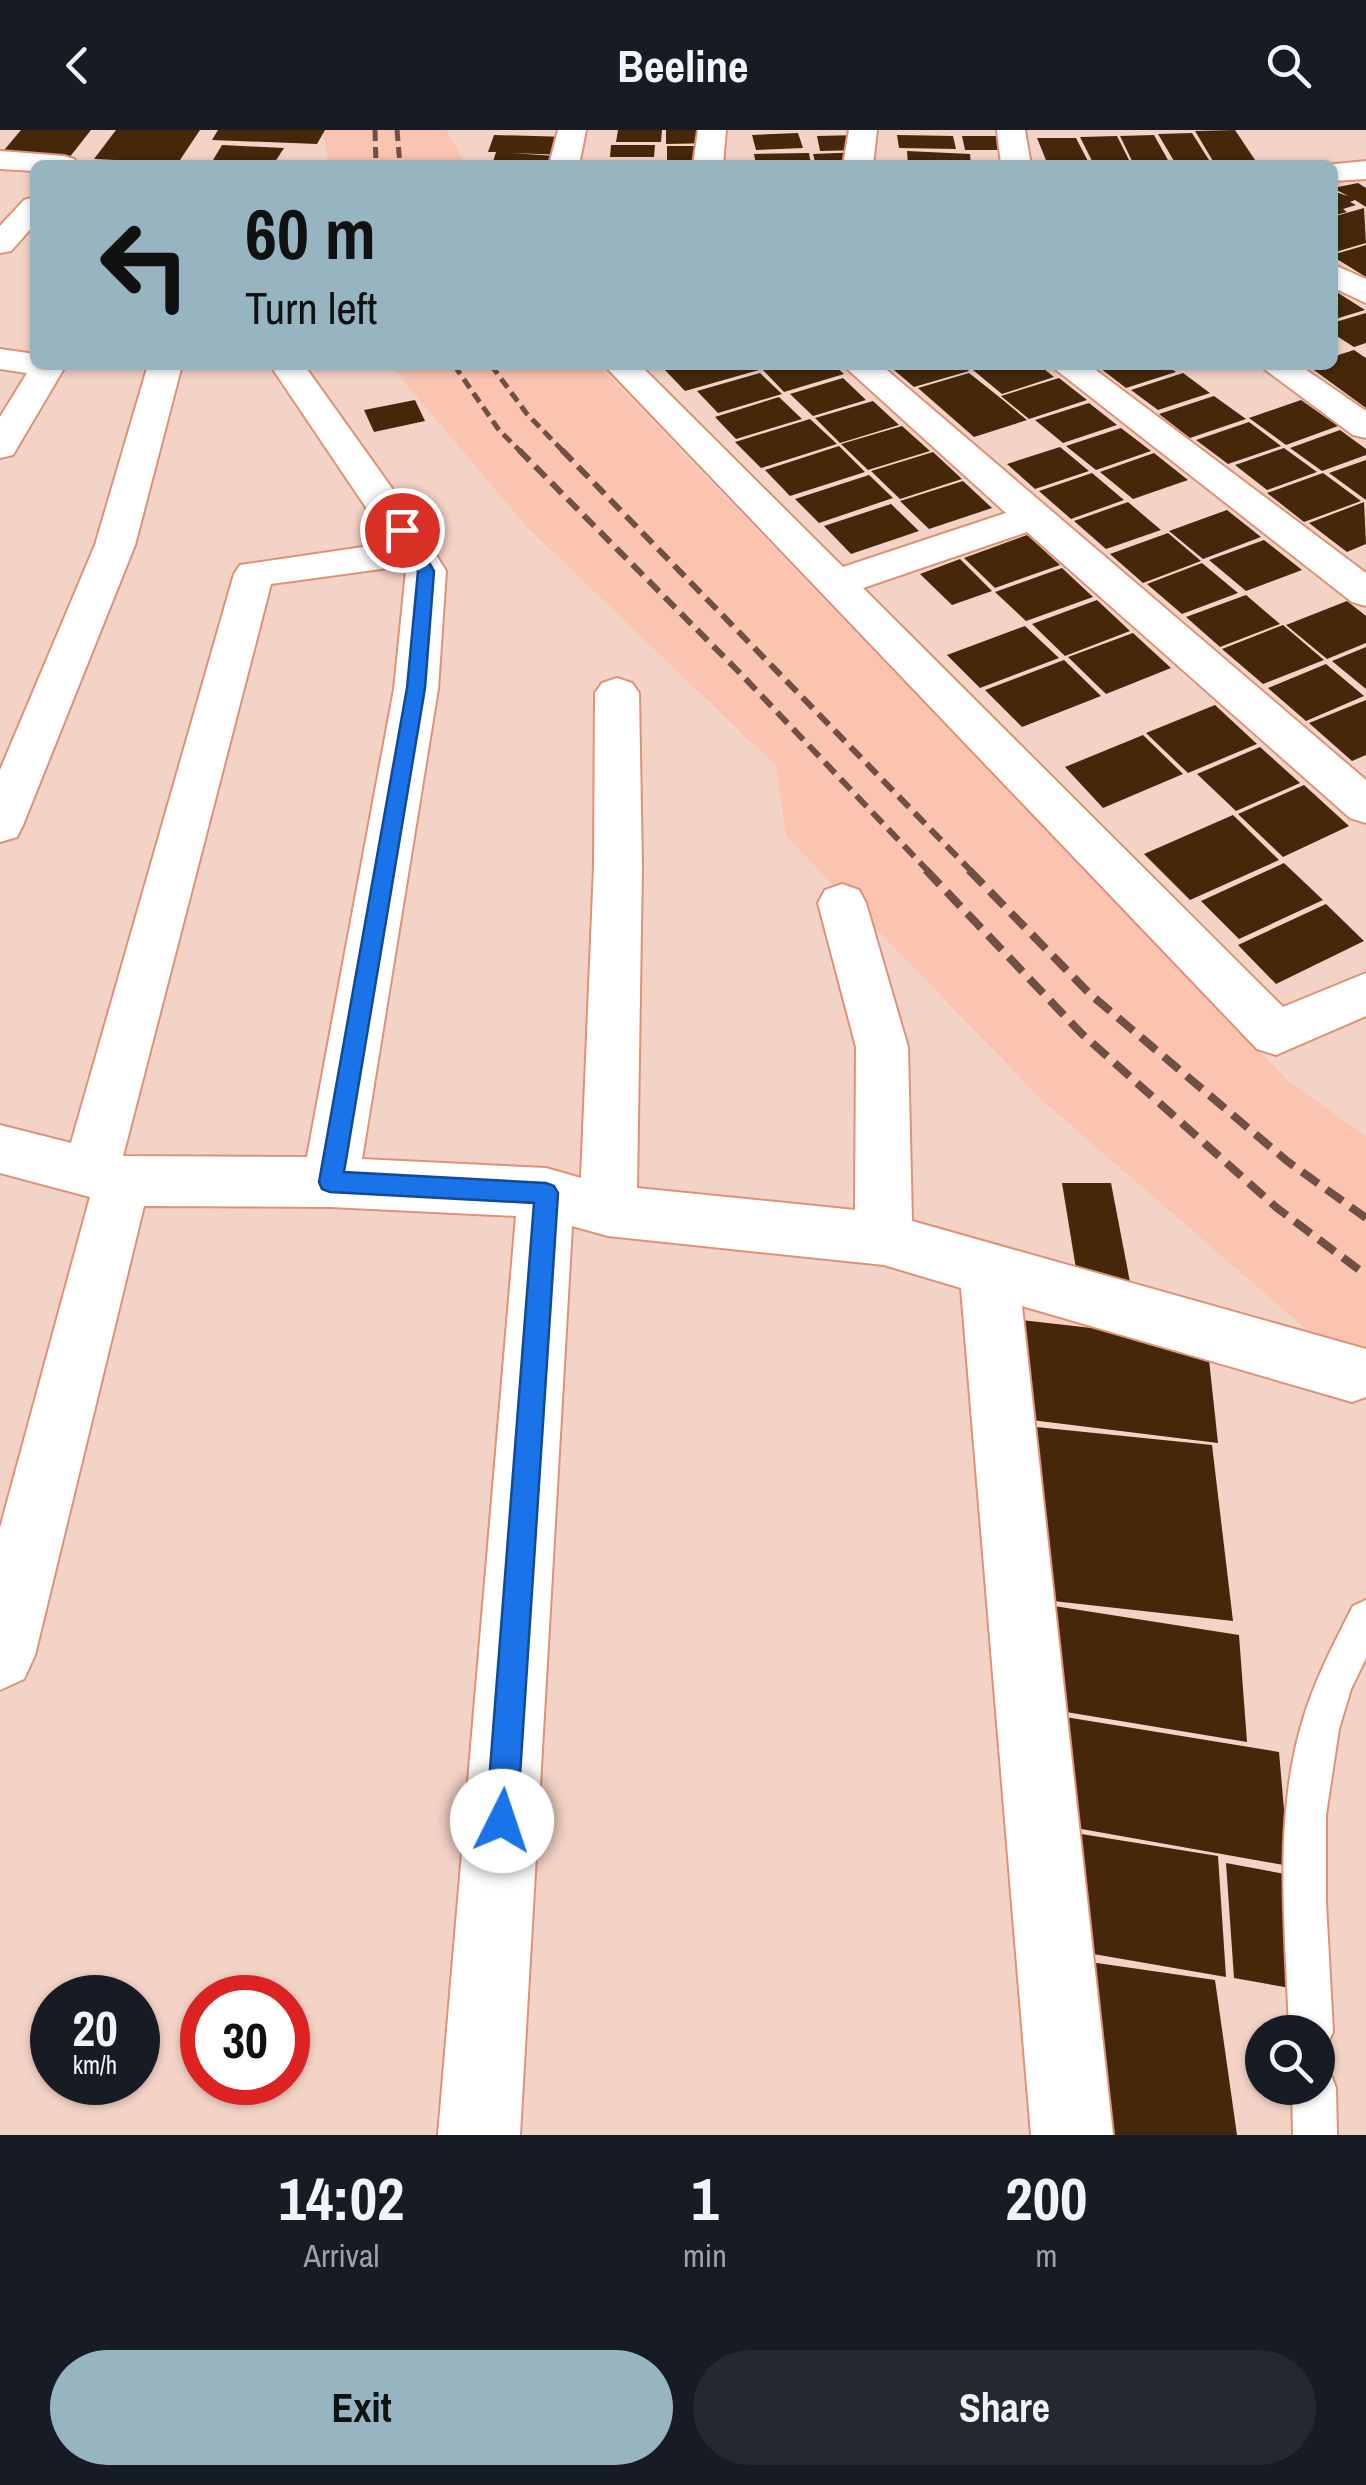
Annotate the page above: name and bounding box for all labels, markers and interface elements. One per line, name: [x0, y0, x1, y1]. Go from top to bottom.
text: Beeline: [617, 35, 749, 96]
icon: back: [50, 38, 105, 93]
icon: search: [1261, 38, 1316, 93]
text: 60 m: [245, 187, 376, 281]
icon: left: [80, 200, 210, 330]
text: Turn left: [245, 277, 377, 338]
pin: [360, 488, 445, 573]
icon: arrive: [375, 503, 430, 558]
position arrow: [450, 1769, 554, 1873]
speed limit sign: 30: [180, 1975, 310, 2105]
text: 20: [72, 1994, 118, 2062]
map controls: [1245, 2015, 1335, 2105]
button: search: [1245, 2015, 1335, 2105]
text: km/h: [73, 2048, 117, 2082]
text: 14:02: [279, 2158, 404, 2239]
text: 1: [691, 2158, 719, 2239]
text: 200: [1005, 2158, 1087, 2239]
text: Arrival: [304, 2234, 379, 2277]
text: min: [683, 2234, 727, 2277]
text: m: [1035, 2234, 1057, 2277]
button: Exit: [50, 2350, 673, 2465]
button: Share: [693, 2350, 1316, 2465]

